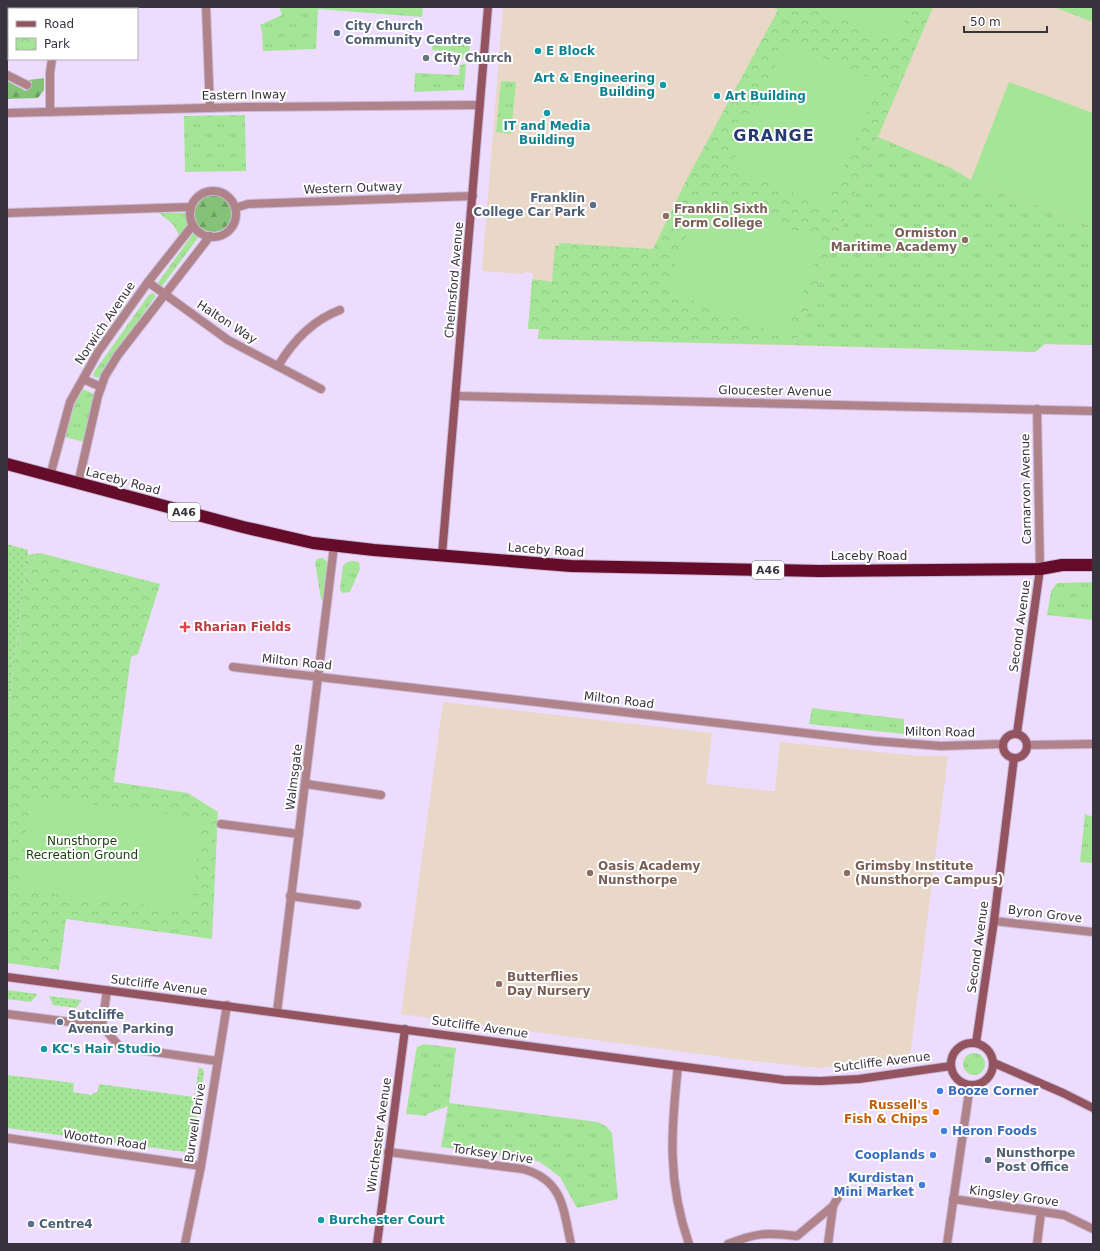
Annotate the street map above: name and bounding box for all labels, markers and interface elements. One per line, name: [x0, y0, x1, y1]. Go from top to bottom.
legend: [8, 8, 138, 60]
scale bar: [964, 8, 1047, 34]
text: 50 m: [970, 15, 1001, 29]
text: Road: [44, 17, 74, 31]
place label: City Church Community Centre: [345, 19, 471, 47]
marker: City Church Community Centre: [332, 28, 342, 38]
text: Park: [44, 37, 70, 51]
place label: E Block: [546, 44, 596, 58]
marker: E Block: [533, 46, 543, 56]
place label: City Church: [434, 51, 512, 65]
marker: City Church: [421, 53, 431, 63]
place label: Art & Engineering Building: [534, 71, 655, 99]
marker: Art & Engineering Building: [658, 80, 668, 90]
street label: Eastern Inway: [201, 87, 287, 103]
place label: Art Building: [725, 89, 806, 103]
marker: Art Building: [712, 91, 722, 101]
marker: IT and Media Building: [542, 108, 552, 118]
place label: IT and Media Building: [503, 119, 591, 147]
district label: GRANGE: [733, 126, 815, 145]
street label: Western Outway: [303, 179, 403, 197]
place label: Franklin College Car Park: [473, 191, 586, 219]
marker: Franklin College Car Park: [588, 200, 598, 210]
place label: Franklin Sixth Form College: [674, 202, 768, 230]
marker: Franklin Sixth Form College: [661, 211, 671, 221]
street label: Chelmsford Avenue: [442, 221, 466, 339]
place label: Ormiston Maritime Academy: [831, 226, 957, 254]
marker: Ormiston Maritime Academy: [960, 235, 970, 245]
street label: Norwich Avenue: [72, 279, 138, 367]
street label: Halton Way: [194, 297, 260, 347]
street label: Gloucester Avenue: [718, 383, 832, 399]
street label: Carnarvon Avenue: [1018, 433, 1034, 545]
street label: Laceby Road: [84, 464, 162, 498]
road number: A46: [168, 503, 200, 521]
street label: Laceby Road: [507, 540, 585, 560]
street label: Laceby Road: [831, 549, 907, 563]
road number: A46: [752, 561, 784, 579]
street label: Second Avenue: [1007, 579, 1033, 673]
place label: Rharian Fields: [194, 620, 291, 634]
marker: Rharian Fields: [179, 621, 191, 633]
street label: Milton Road: [261, 651, 333, 673]
street label: Milton Road: [583, 689, 655, 711]
street label: Milton Road: [905, 724, 975, 740]
street label: Walmsgate: [283, 743, 305, 811]
park label: Nunsthorpe Recreation Ground: [26, 834, 138, 862]
place label: Oasis Academy Nunsthorpe: [598, 859, 701, 887]
place label: Grimsby Institute (Nunsthorpe Campus): [855, 859, 1003, 887]
marker: Oasis Academy Nunsthorpe: [585, 868, 595, 878]
marker: Grimsby Institute (Nunsthorpe Campus): [842, 868, 852, 878]
street label: Second Avenue: [965, 900, 991, 994]
street label: Byron Grove: [1007, 903, 1083, 925]
place label: Butterflies Day Nursery: [507, 970, 590, 998]
street label: Sutcliffe Avenue: [110, 972, 208, 998]
marker: Butterflies Day Nursery: [494, 979, 504, 989]
place label: Sutcliffe Avenue Parking: [68, 1008, 174, 1036]
street label: Sutcliffe Avenue: [431, 1013, 529, 1041]
marker: Sutcliffe Avenue Parking: [55, 1017, 65, 1027]
place label: KC's Hair Studio: [52, 1042, 161, 1056]
marker: KC's Hair Studio: [39, 1044, 49, 1054]
street label: Sutcliffe Avenue: [833, 1049, 931, 1075]
street label: Winchester Avenue: [364, 1077, 394, 1193]
street label: Burwell Drive: [182, 1082, 208, 1164]
place label: Booze Corner: [948, 1084, 1039, 1098]
marker: Booze Corner: [935, 1086, 945, 1096]
place label: Russell's Fish & Chips: [844, 1098, 928, 1126]
marker: Russell's Fish & Chips: [931, 1107, 941, 1117]
place label: Heron Foods: [952, 1124, 1037, 1138]
marker: Heron Foods: [939, 1126, 949, 1136]
street label: Wootton Road: [62, 1127, 148, 1153]
street label: Torksey Drive: [451, 1141, 534, 1167]
place label: Nunsthorpe Post Office: [996, 1146, 1075, 1174]
place label: Cooplands: [855, 1148, 925, 1162]
marker: Cooplands: [928, 1150, 938, 1160]
marker: Nunsthorpe Post Office: [983, 1155, 993, 1165]
place label: Kurdistan Mini Market: [834, 1171, 914, 1199]
marker: Kurdistan Mini Market: [917, 1180, 927, 1190]
street label: Kingsley Grove: [968, 1183, 1060, 1209]
place label: Burchester Court: [329, 1213, 445, 1227]
marker: Burchester Court: [316, 1215, 326, 1225]
place label: Centre4: [39, 1217, 93, 1231]
marker: Centre4: [26, 1219, 36, 1229]

